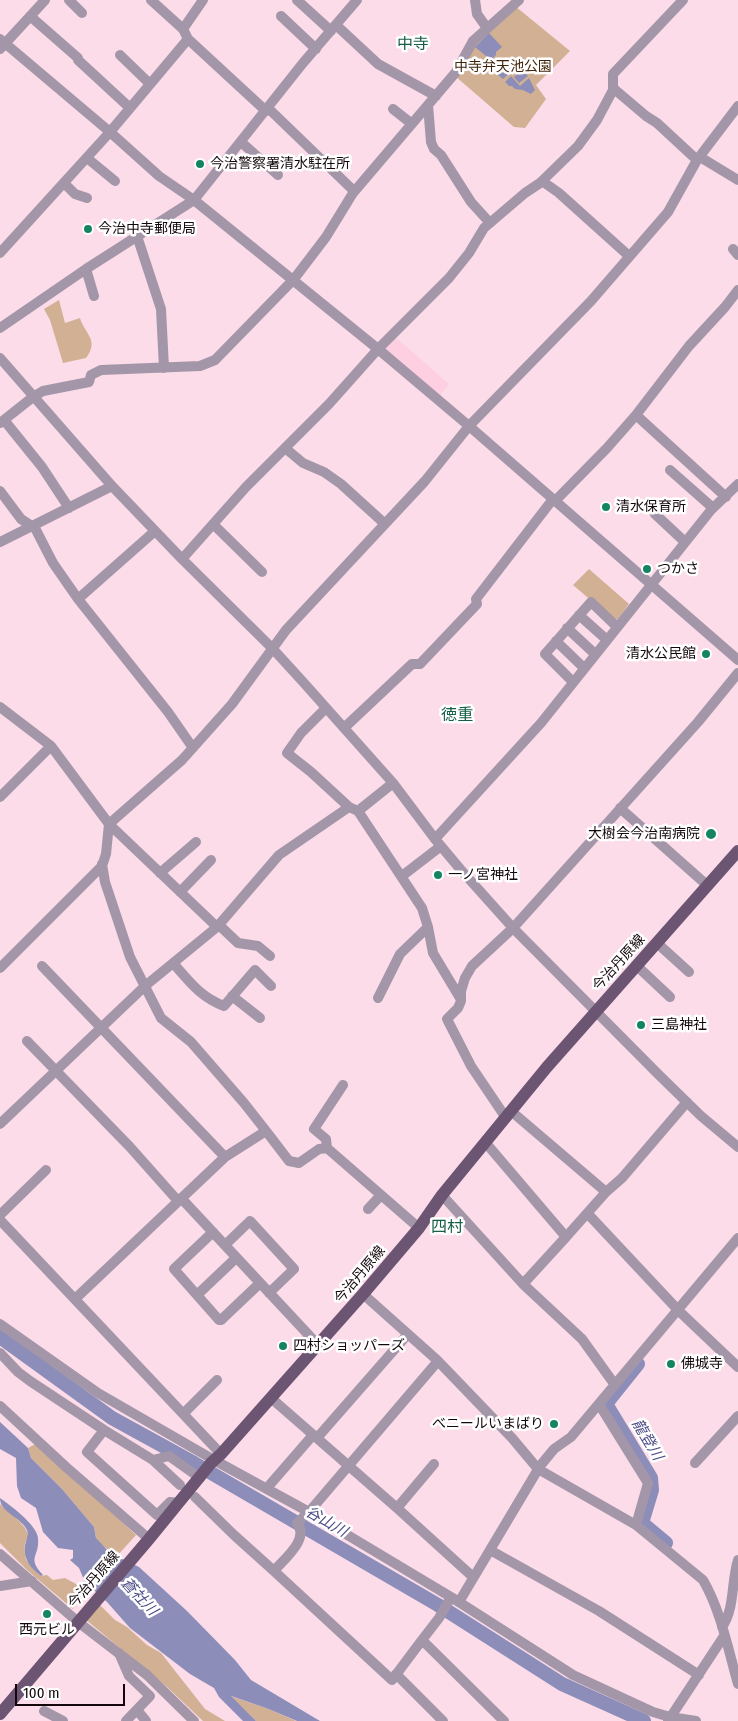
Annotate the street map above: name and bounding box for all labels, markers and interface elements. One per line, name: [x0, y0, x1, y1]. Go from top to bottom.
district label: 中寺: [397, 35, 429, 55]
park label: 中寺弁天池公園: [454, 59, 552, 75]
place label: 今治警察署清水駐在所: [210, 156, 350, 172]
marker: 今治警察署清水駐在所: [194, 158, 206, 170]
place label: 今治中寺郵便局: [98, 221, 196, 237]
marker: 今治中寺郵便局: [82, 223, 94, 235]
place label: 清水保育所: [616, 499, 686, 515]
marker: 清水保育所: [600, 501, 612, 513]
place label: つかさ: [657, 561, 699, 577]
marker: つかさ: [641, 563, 653, 575]
place label: 清水公民館: [626, 646, 696, 662]
marker: 清水公民館: [700, 648, 712, 660]
district label: 徳重: [441, 706, 473, 726]
place label: 大樹会今治南病院: [588, 826, 700, 842]
marker: 大樹会今治南病院: [704, 827, 718, 841]
place label: 一ノ宮神社: [448, 867, 518, 883]
marker: 一ノ宮神社: [432, 869, 444, 881]
street label: 今治丹原線: [589, 931, 649, 995]
place label: 三島神社: [651, 1017, 707, 1033]
marker: 三島神社: [635, 1019, 647, 1031]
district label: 四村: [431, 1218, 463, 1238]
street label: 今治丹原線: [331, 1243, 389, 1307]
place label: 四村ショッパーズ: [293, 1338, 405, 1354]
marker: 四村ショッパーズ: [277, 1340, 289, 1352]
place label: 佛城寺: [681, 1356, 723, 1372]
marker: 佛城寺: [665, 1358, 677, 1370]
place label: べニールいまばり: [432, 1416, 544, 1432]
water label: 龍登川: [628, 1416, 666, 1464]
marker: べニールいまばり: [548, 1418, 560, 1430]
water label: 谷山川: [302, 1503, 350, 1541]
street label: 今治丹原線: [65, 1548, 123, 1612]
water label: 蒼社川: [117, 1574, 161, 1620]
marker: 西元ビル: [41, 1608, 53, 1620]
place label: 西元ビル: [19, 1622, 75, 1638]
scale bar: [18, 1674, 128, 1706]
text: 100 m: [23, 1684, 60, 1702]

